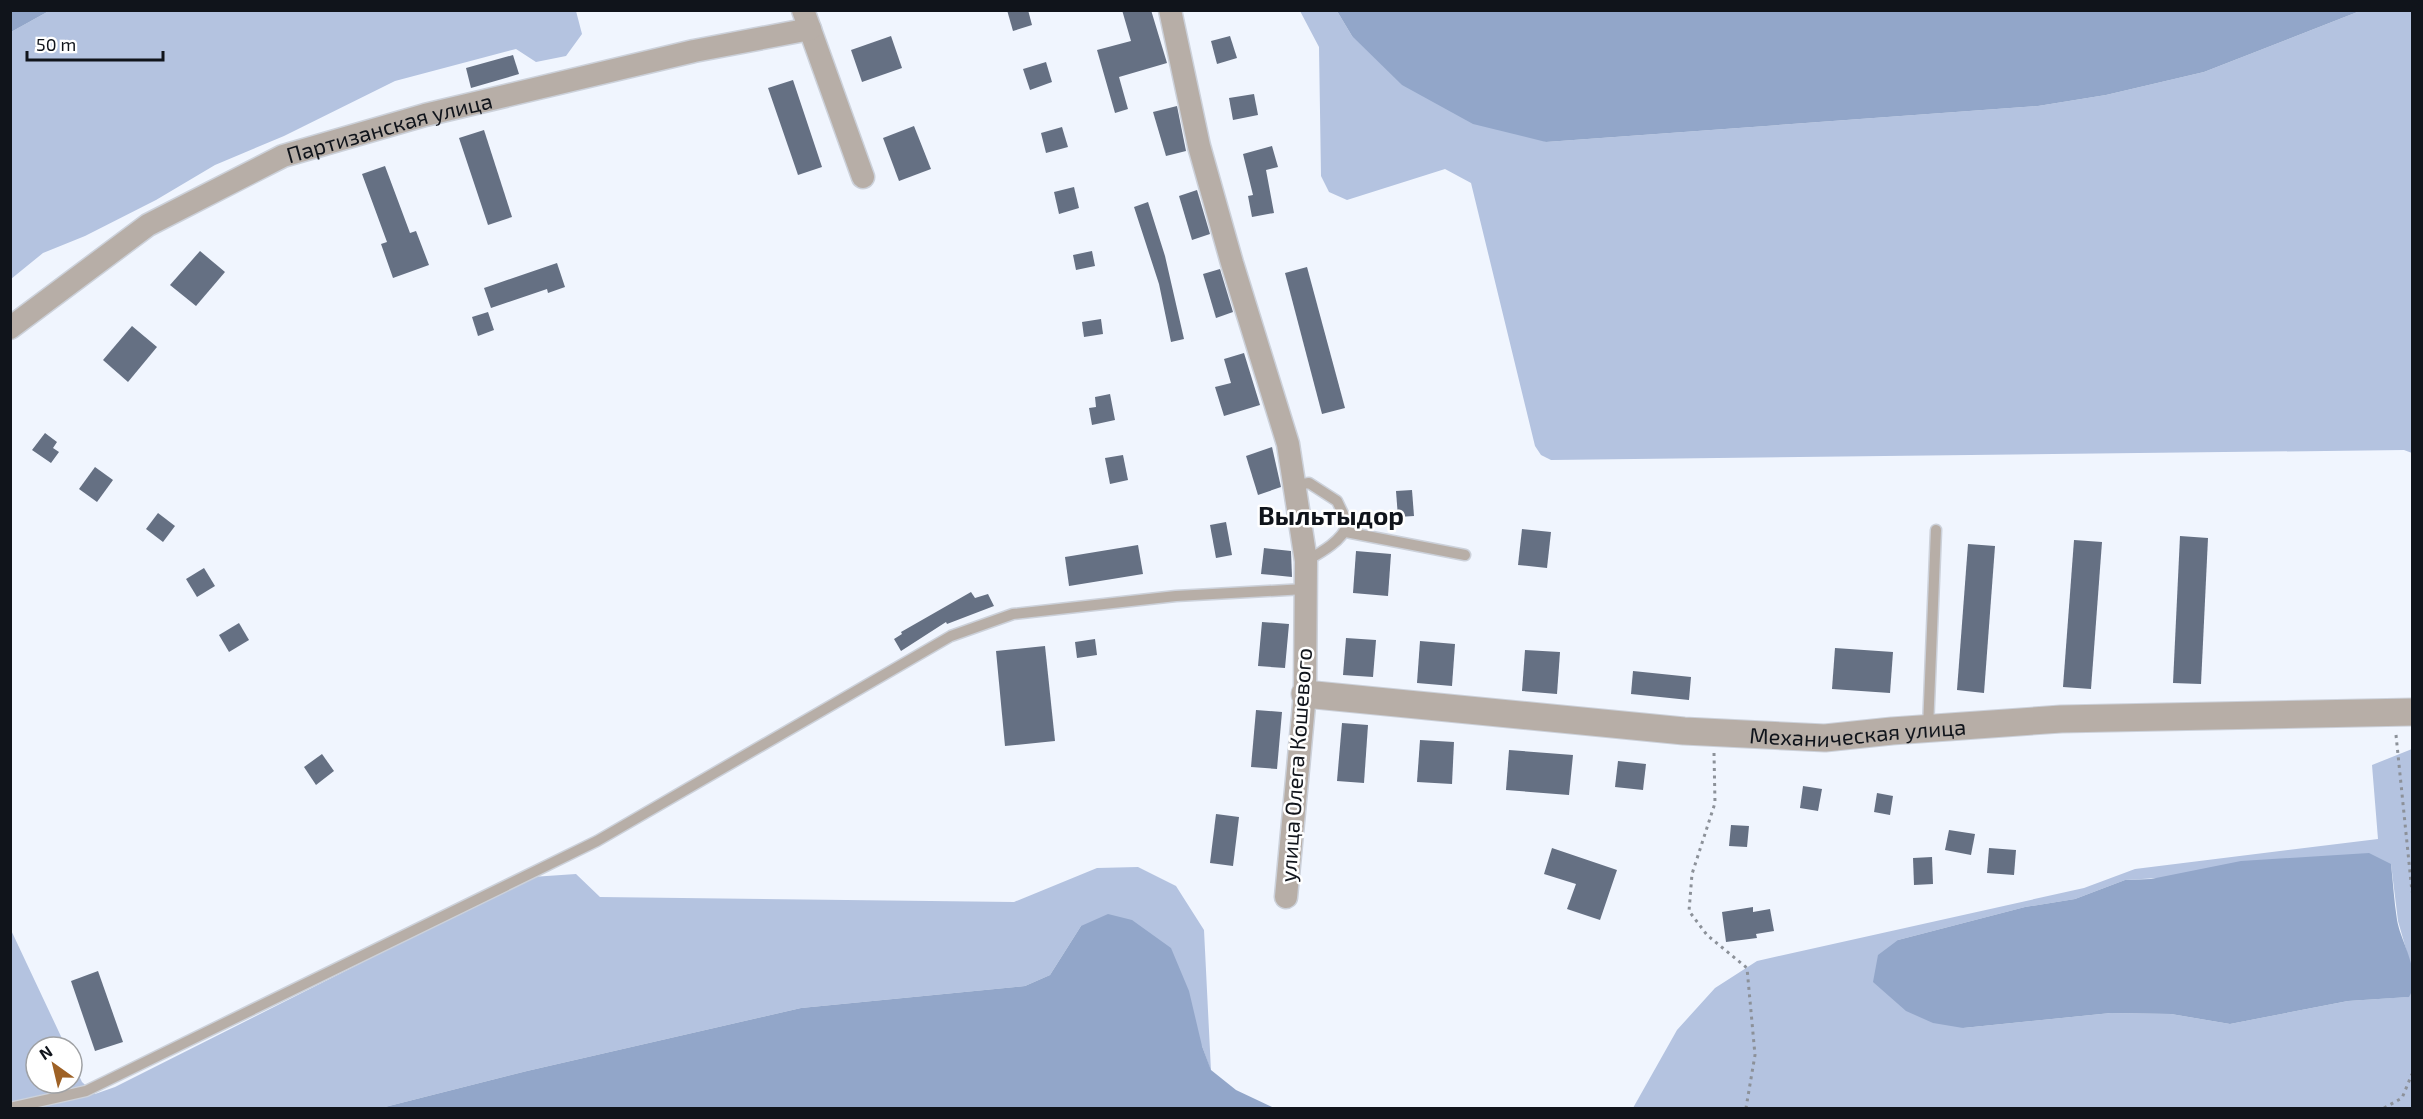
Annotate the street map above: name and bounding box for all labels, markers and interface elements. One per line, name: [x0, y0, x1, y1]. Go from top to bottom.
scale bar: [27, 24, 164, 62]
text: 50 m: [36, 33, 76, 55]
street label: Партизанская улица: [283, 86, 495, 167]
district label: Выльтыдор: [1258, 499, 1404, 530]
street label: улица Олега Кошевого: [1274, 647, 1317, 883]
street label: Механическая улица: [1749, 713, 1967, 751]
north arrow: [24, 1035, 84, 1095]
text: N: [35, 1041, 55, 1063]

